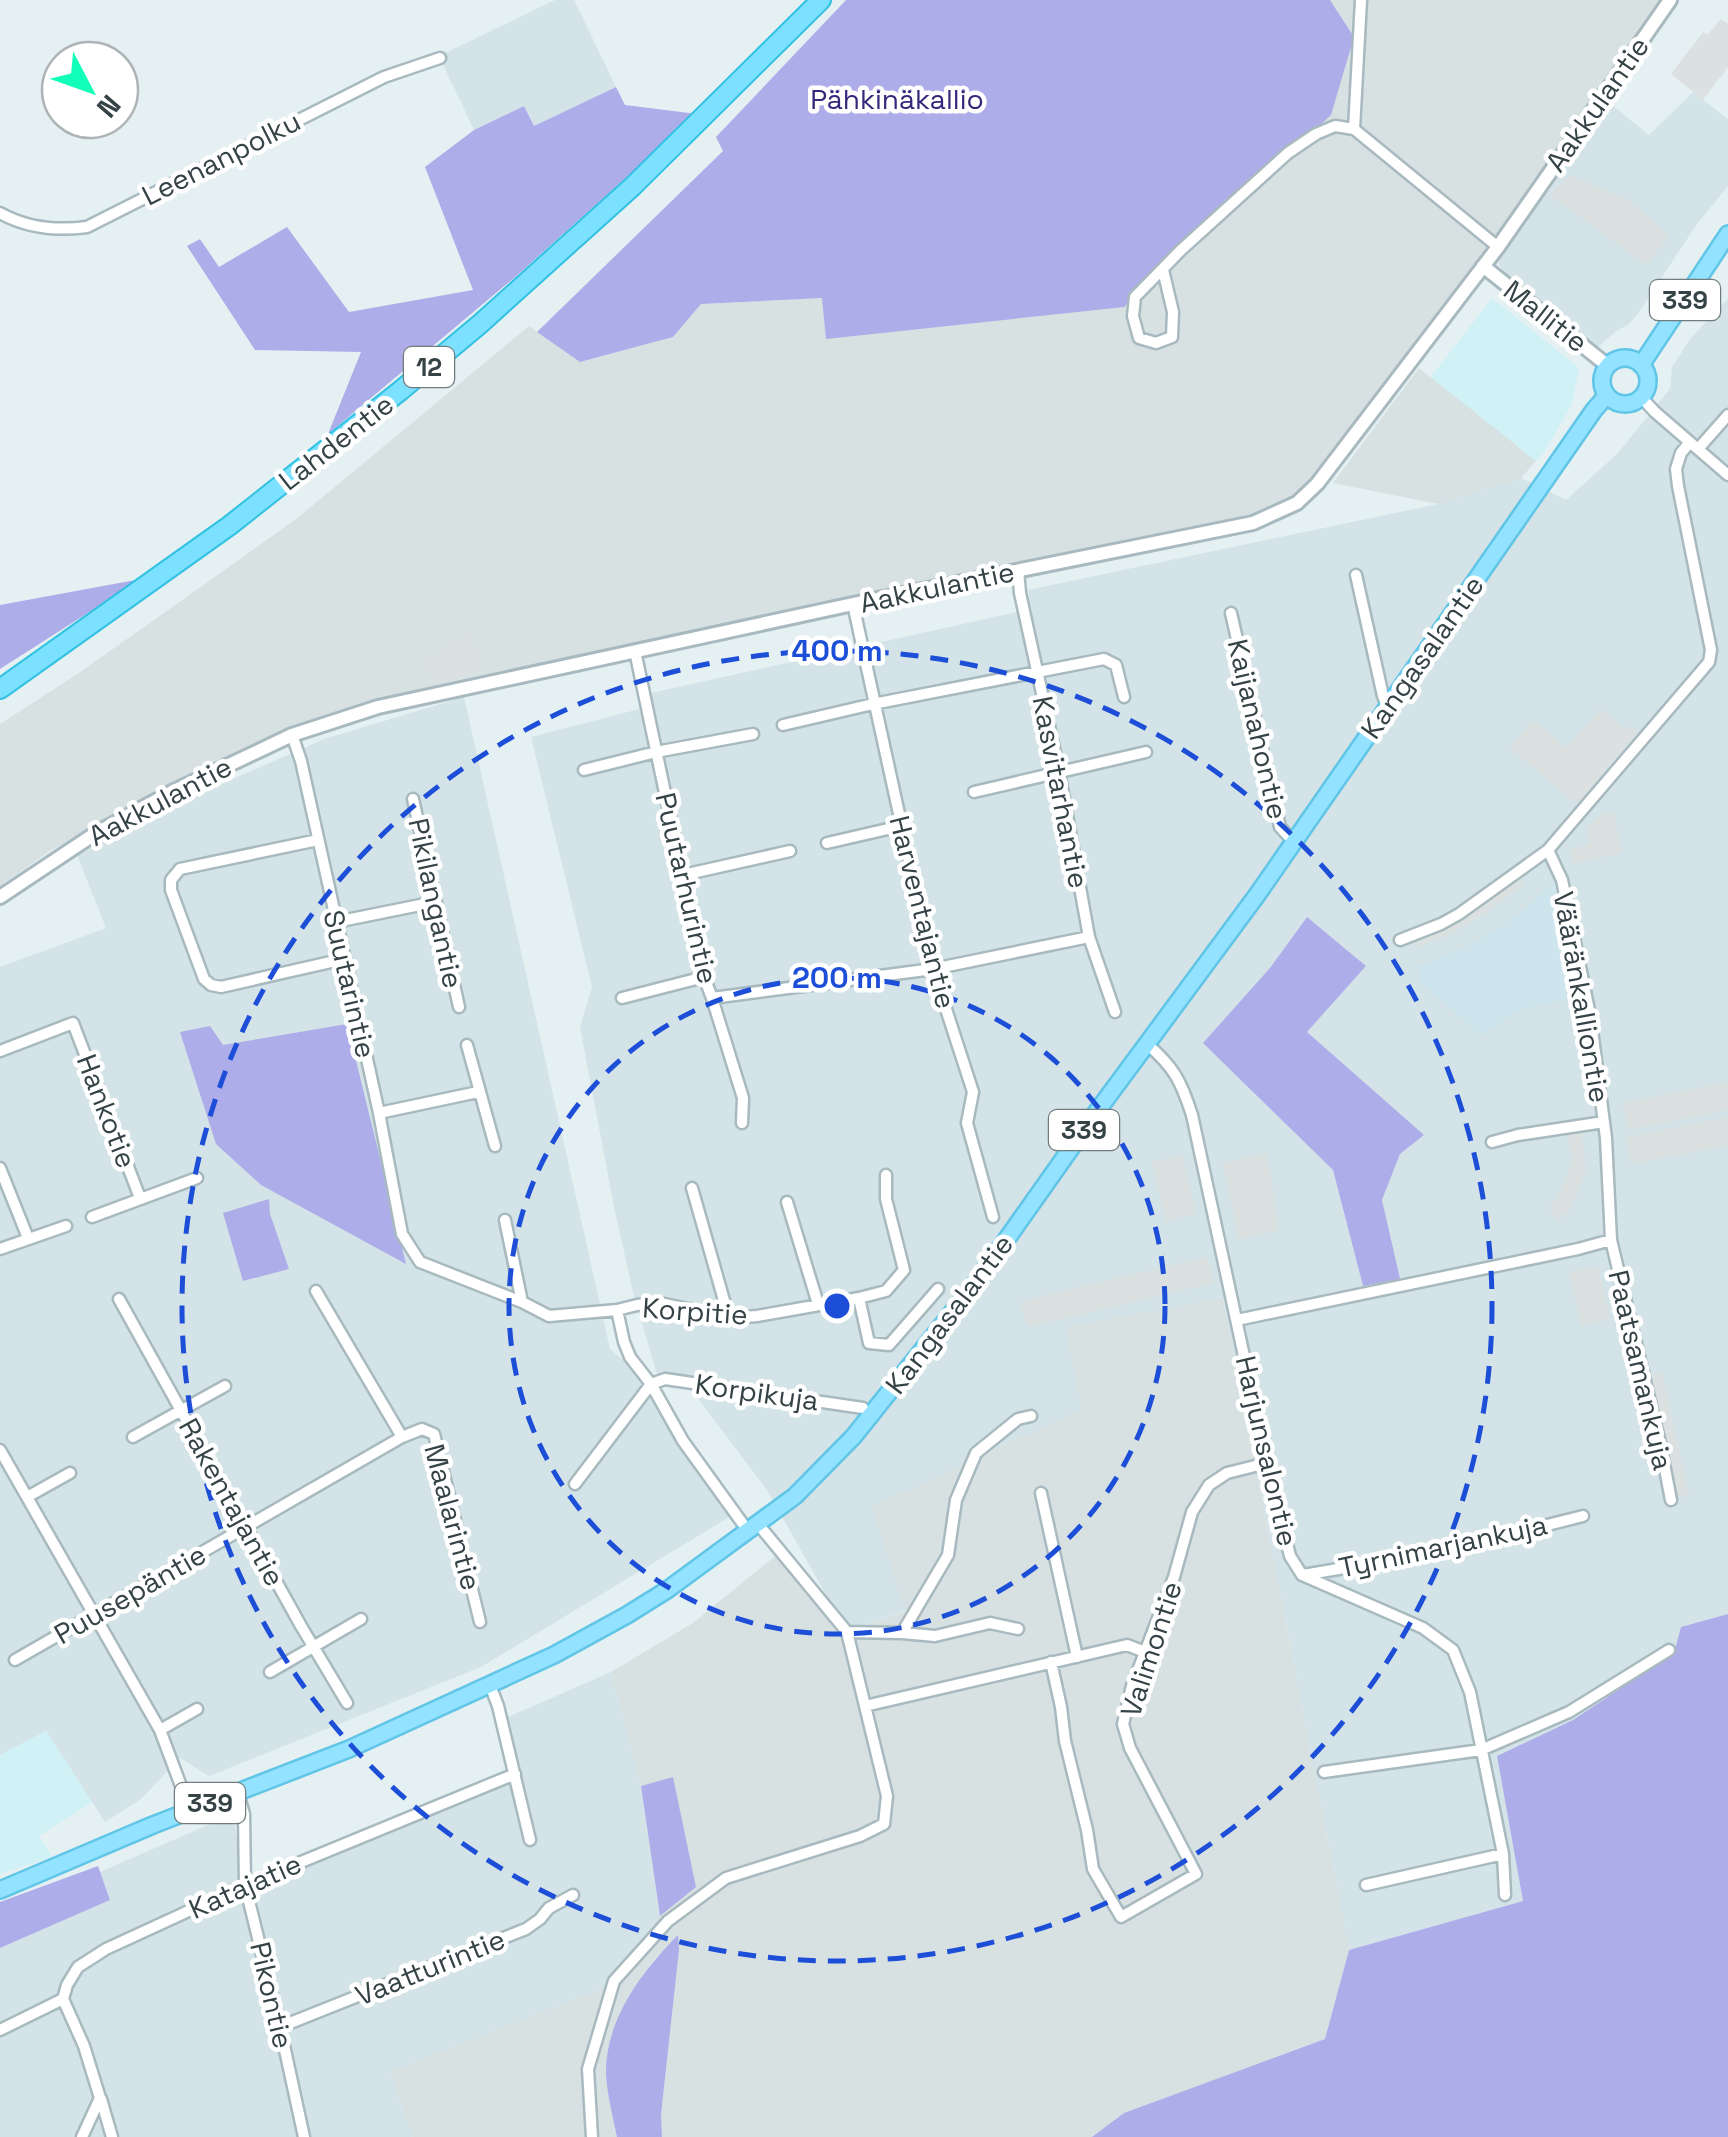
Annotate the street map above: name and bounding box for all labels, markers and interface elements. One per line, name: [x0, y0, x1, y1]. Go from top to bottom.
street label: Aakkulantie: [1537, 29, 1657, 179]
north arrow: [40, 40, 140, 140]
park label: Pähkinäkallio: [810, 81, 984, 117]
text: N: [89, 88, 129, 125]
street label: Leenanpolku: [136, 103, 306, 213]
street label: Mallitie: [1497, 272, 1595, 360]
road number: 339: [1650, 280, 1720, 320]
road number: 12: [404, 347, 454, 387]
street label: Lahdentie: [271, 386, 401, 498]
street label: Aakkulantie: [856, 553, 1018, 621]
street label: Kangasalantie: [1352, 568, 1492, 746]
text: 400 m: [791, 631, 883, 670]
street label: Kaijanahontie: [1220, 635, 1296, 823]
street label: Kasvitarhantie: [1025, 693, 1097, 891]
street label: Aakkulantie: [82, 748, 238, 854]
street label: Puutarhurintie: [648, 789, 726, 987]
street label: Harventajantie: [882, 812, 964, 1012]
street label: Pikilangantie: [400, 815, 472, 991]
street label: Vääränkalliontie: [1546, 889, 1618, 1105]
street label: Suutarintie: [315, 906, 385, 1062]
text: 200 m: [792, 958, 882, 997]
street label: Hankotie: [69, 1049, 145, 1173]
road number: 339: [1049, 1110, 1119, 1150]
street label: Kangasalantie: [877, 1227, 1021, 1401]
street label: Paatsamankuja: [1601, 1267, 1681, 1473]
centre of rings: [819, 1288, 855, 1324]
street label: Korpitie: [641, 1289, 749, 1333]
street label: Harjunsalontie: [1228, 1352, 1306, 1550]
street label: Korpikuja: [693, 1366, 821, 1418]
street label: Rakentajantie: [171, 1412, 293, 1592]
street label: Maalarintie: [416, 1440, 490, 1594]
street label: Tyrnimarjankuja: [1335, 1506, 1551, 1586]
street label: Puusepäntie: [48, 1536, 212, 1652]
street label: Valimontie: [1112, 1577, 1190, 1721]
road number: 339: [175, 1783, 245, 1823]
street label: Katajatie: [183, 1845, 307, 1927]
street label: Vaatturintie: [350, 1921, 510, 2013]
street label: Pikontie: [242, 1938, 302, 2052]

